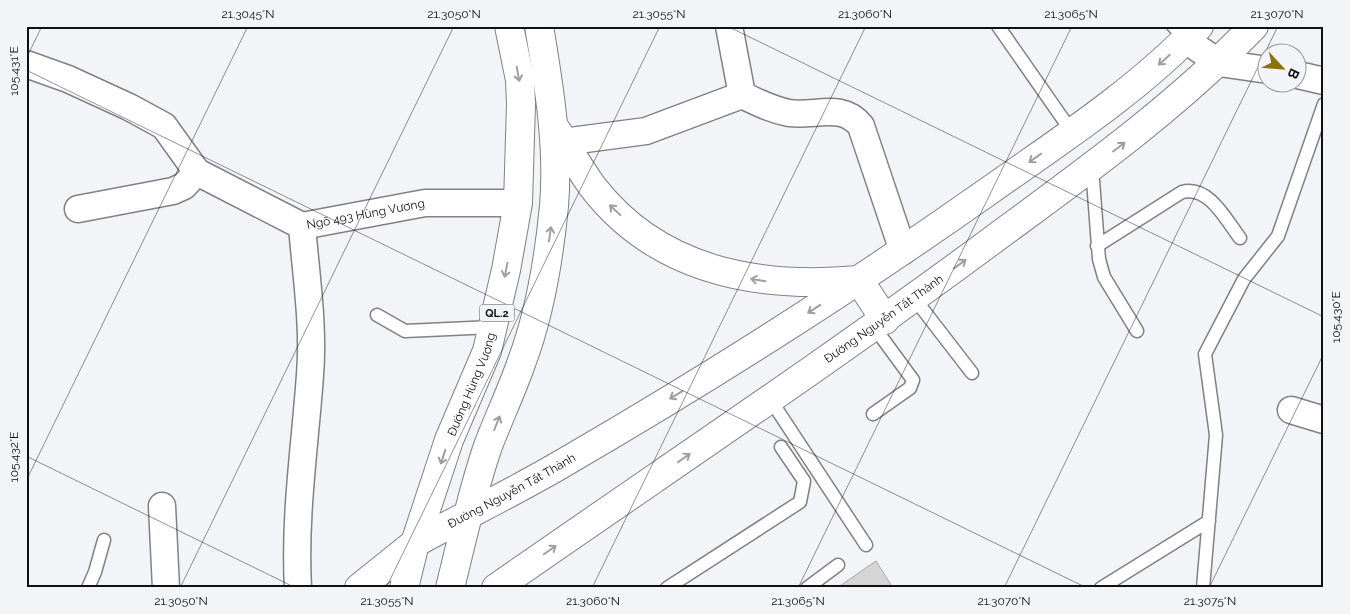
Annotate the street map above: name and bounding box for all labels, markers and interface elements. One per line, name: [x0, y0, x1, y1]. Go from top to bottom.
text: 21.3045°N: [222, 7, 274, 21]
text: 21.3050°N: [427, 7, 481, 21]
text: 21.3055°N: [633, 7, 685, 21]
text: 21.3060°N: [838, 7, 892, 21]
text: 21.3065°N: [1044, 7, 1098, 21]
text: 21.3070°N: [1250, 7, 1304, 21]
north arrow: [1258, 42, 1308, 92]
text: 105.431°E: [7, 46, 21, 96]
one-way arrow: [1158, 54, 1171, 66]
one-way arrow: [514, 66, 524, 82]
text: B: [1284, 66, 1303, 82]
one-way arrow: [1112, 141, 1125, 152]
one-way arrow: [1028, 153, 1042, 163]
street label: Ngõ 493 Hùng Vương: [305, 196, 426, 232]
one-way arrow: [609, 204, 621, 216]
one-way arrow: [545, 226, 555, 242]
one-way arrow: [953, 259, 967, 269]
one-way arrow: [500, 262, 510, 278]
street label: Đường Nguyễn Tất Thành: [821, 272, 946, 366]
one-way arrow: [751, 274, 767, 284]
text: 105.430°E: [1329, 291, 1343, 343]
road number: QL.2: [480, 304, 514, 322]
one-way arrow: [808, 305, 822, 315]
street label: Đường Hùng Vương: [445, 331, 498, 438]
one-way arrow: [670, 390, 684, 400]
one-way arrow: [493, 416, 503, 431]
text: 105.432°E: [7, 432, 21, 482]
one-way arrow: [438, 449, 447, 464]
street label: Đường Nguyễn Tất Thành: [445, 450, 578, 531]
one-way arrow: [677, 453, 691, 463]
one-way arrow: [543, 545, 557, 555]
text: 21.3050°N: [154, 594, 208, 608]
text: 21.3055°N: [361, 594, 413, 608]
text: 21.3060°N: [566, 594, 620, 608]
text: 21.3065°N: [771, 594, 825, 608]
text: 21.3070°N: [977, 594, 1031, 608]
text: 21.3075°N: [1184, 594, 1236, 608]

